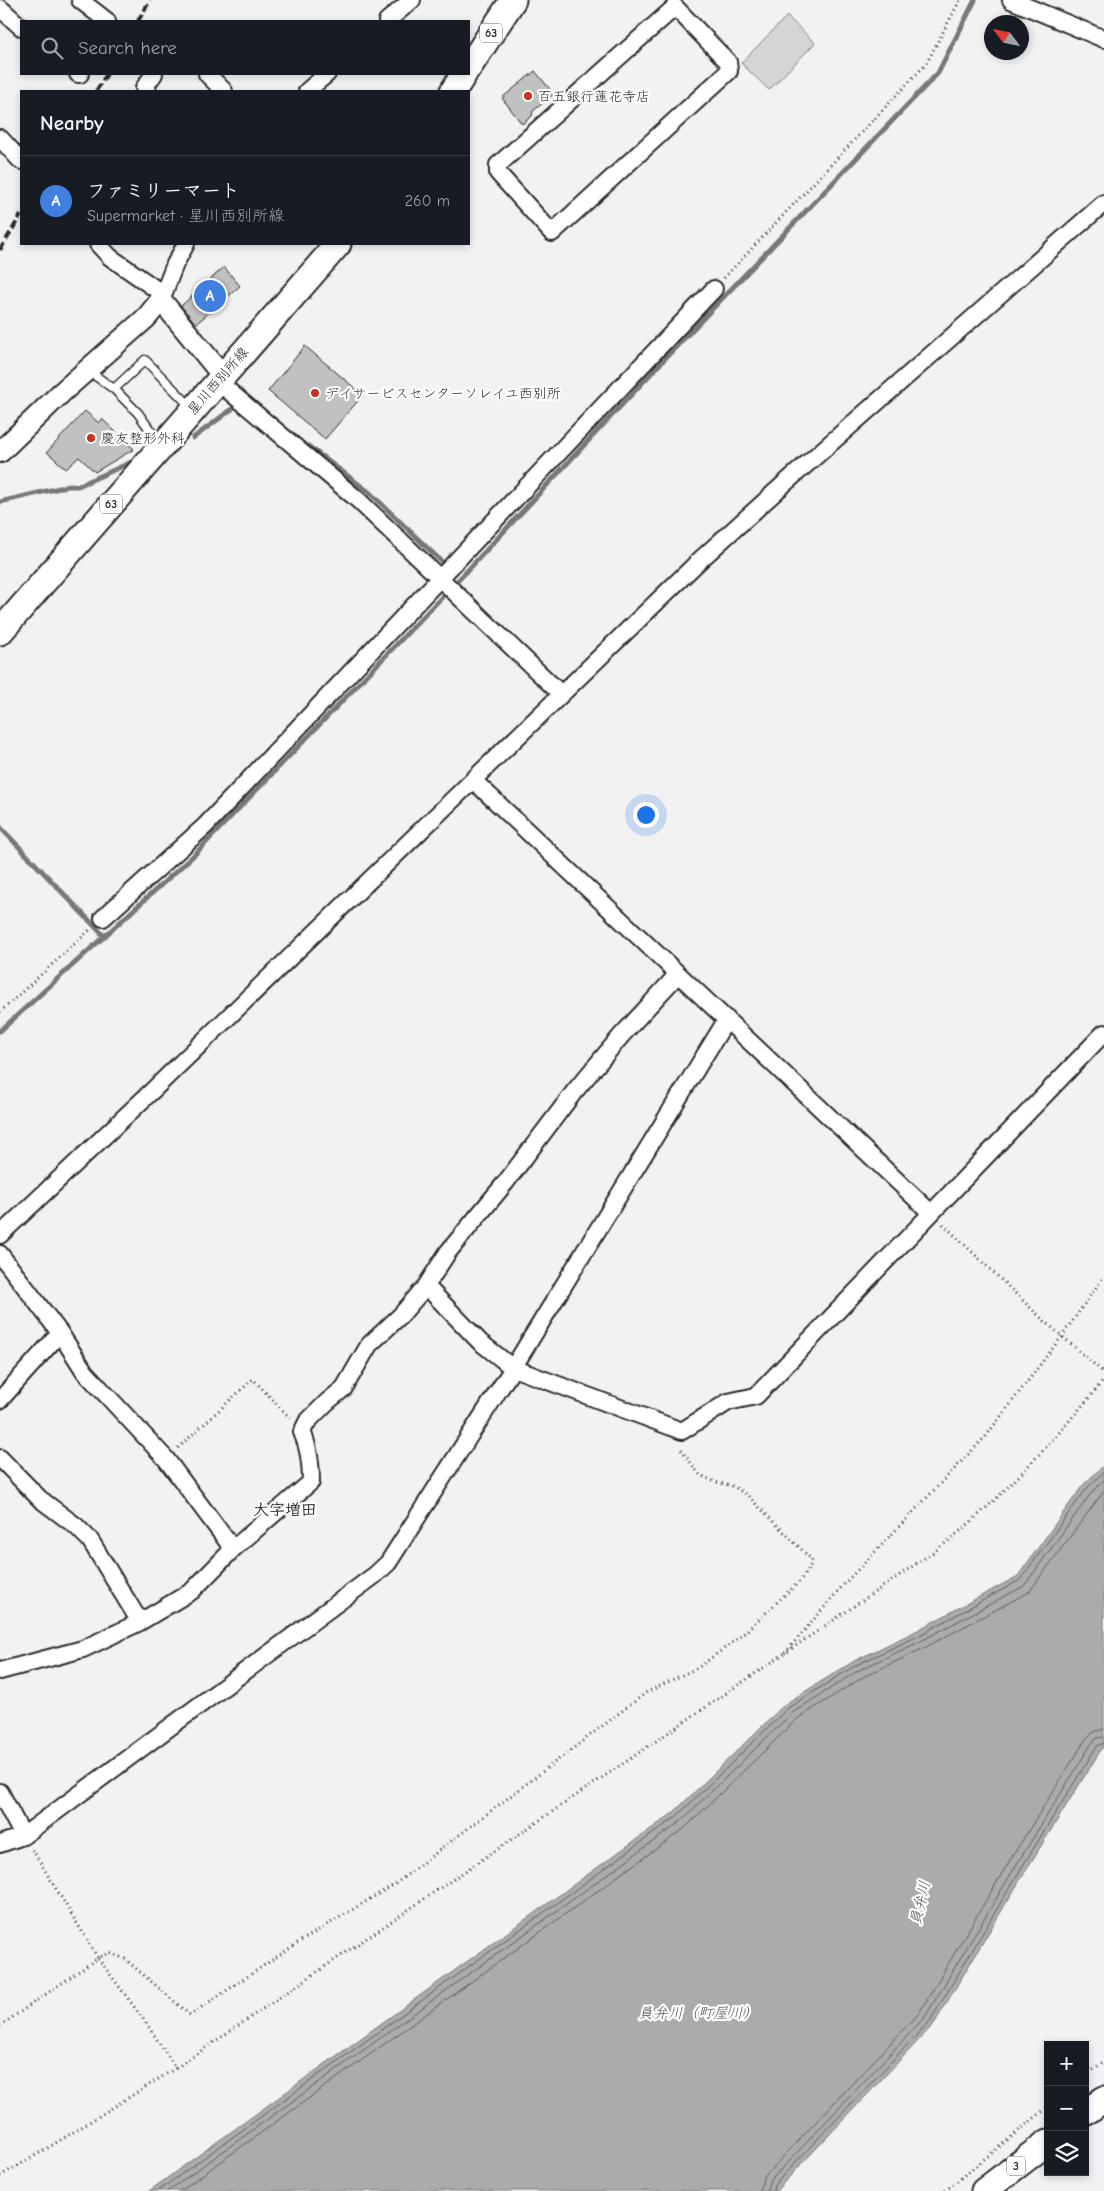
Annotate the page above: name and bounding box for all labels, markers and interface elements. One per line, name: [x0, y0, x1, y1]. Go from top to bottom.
north arrow: [984, 15, 1029, 60]
search box: [20, 20, 470, 75]
road number: 63: [480, 23, 502, 42]
icon: search: [38, 34, 66, 62]
text: Search here: [78, 37, 177, 59]
place label: 百五銀行蓮花寺店: [538, 88, 650, 105]
marker: 百五銀行蓮花寺店: [522, 90, 534, 102]
text: Nearby: [40, 111, 104, 135]
text: ファミリーマート: [87, 180, 240, 202]
text: A: [52, 192, 60, 210]
text: 260 m: [405, 192, 450, 210]
text: Supermarket · 星川西別所線: [87, 207, 284, 225]
pin: A: [194, 277, 226, 315]
street label: 星川西別所線: [184, 344, 252, 418]
place label: デイサービスセンターソレイユ西別所: [325, 385, 561, 402]
marker: デイサービスセンターソレイユ西別所: [309, 387, 321, 399]
place label: 慶友整形外科: [101, 430, 185, 447]
marker: 慶友整形外科: [85, 432, 97, 444]
road number: 63: [100, 494, 122, 514]
your location: [633, 802, 659, 828]
district label: 大字増田: [253, 1501, 317, 1519]
water label: 員弁川: [906, 1879, 934, 1927]
water label: 員弁川（町屋川）: [638, 2004, 758, 2022]
map controls: [1044, 2041, 1089, 2176]
button: +: [1044, 2041, 1089, 2086]
button: −: [1044, 2086, 1089, 2131]
button: layers: [1044, 2131, 1089, 2176]
road number: 3: [1007, 2156, 1025, 2176]

